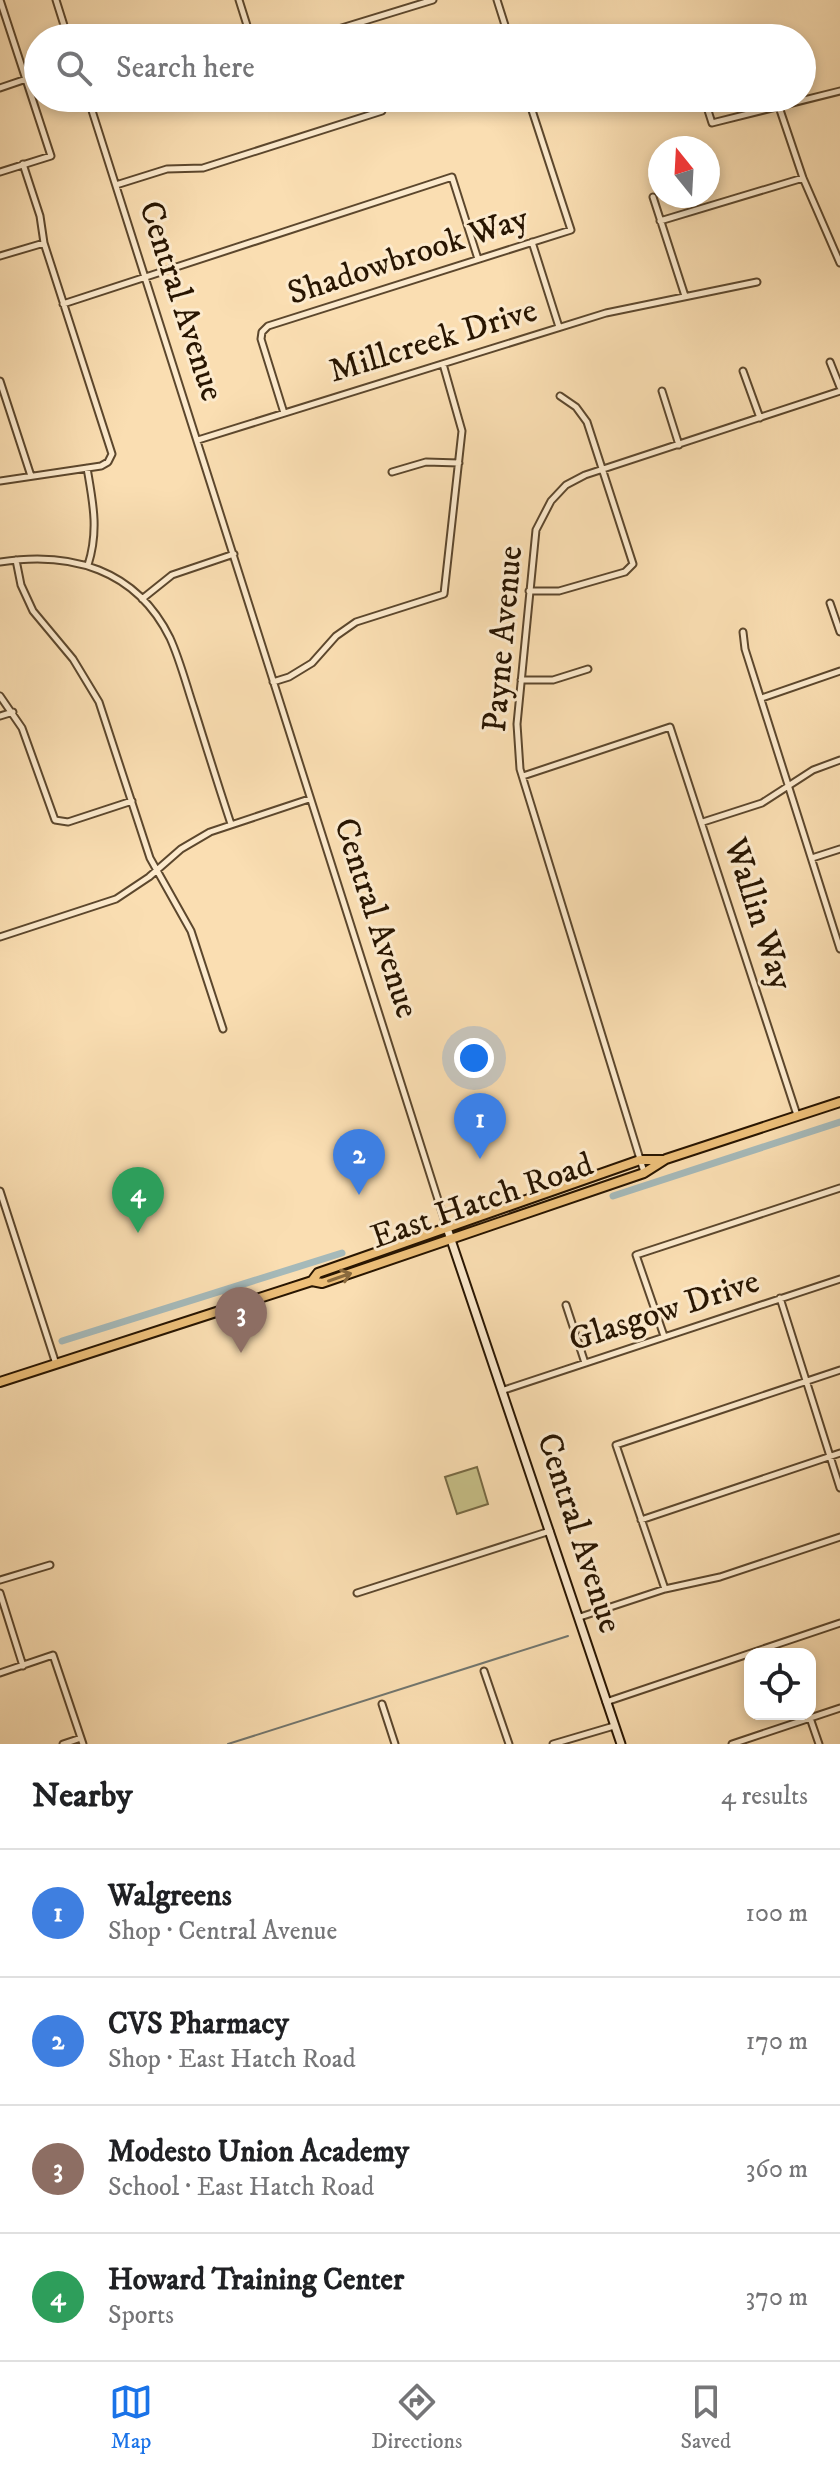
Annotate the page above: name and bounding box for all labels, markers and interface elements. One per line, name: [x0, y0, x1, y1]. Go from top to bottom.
search box: [24, 24, 816, 112]
icon: search: [52, 46, 96, 90]
text: Search here: [116, 50, 255, 87]
north arrow: [648, 136, 720, 208]
street label: Central Avenue: [129, 196, 233, 406]
street label: Shadowbrook Way: [282, 197, 534, 315]
street label: Millcreek Drive: [324, 289, 542, 393]
street label: Payne Avenue: [474, 544, 532, 734]
street label: Central Avenue: [324, 813, 428, 1023]
street label: Wallin Way: [713, 832, 803, 996]
your location: [454, 1038, 494, 1078]
pin: 1: [454, 1093, 506, 1159]
pin: 2: [333, 1129, 385, 1195]
street label: East Hatch Road: [365, 1143, 599, 1259]
pin: 4: [112, 1167, 164, 1233]
street label: Glasgow Drive: [564, 1261, 764, 1361]
one-way arrow: [328, 1268, 353, 1283]
pin: 3: [215, 1287, 267, 1353]
street label: Central Avenue: [527, 1428, 631, 1638]
map controls: [744, 1648, 816, 1720]
button: locate: [744, 1648, 816, 1720]
text: Nearby: [32, 1775, 133, 1817]
text: 4 results: [721, 1780, 808, 1813]
text: Walgreens: [108, 1878, 232, 1915]
text: 1: [53, 1897, 63, 1930]
text: 100 m: [745, 1897, 808, 1930]
text: Shop · Central Avenue: [108, 1915, 337, 1948]
text: CVS Pharmacy: [108, 2006, 289, 2043]
text: 2: [52, 2025, 64, 2058]
text: 170 m: [746, 2025, 808, 2058]
text: Shop · East Hatch Road: [108, 2043, 356, 2076]
text: Modesto Union Academy: [108, 2134, 409, 2171]
text: 3: [53, 2153, 63, 2186]
text: 360 m: [746, 2153, 808, 2186]
text: School · East Hatch Road: [108, 2171, 374, 2204]
text: Howard Training Center: [108, 2262, 404, 2299]
text: 4: [51, 2281, 65, 2314]
text: 370 m: [746, 2281, 808, 2314]
text: Sports: [108, 2299, 174, 2332]
tab: Map: [109, 2380, 153, 2455]
tab: Directions: [371, 2380, 462, 2455]
tab: Saved: [680, 2380, 731, 2455]

